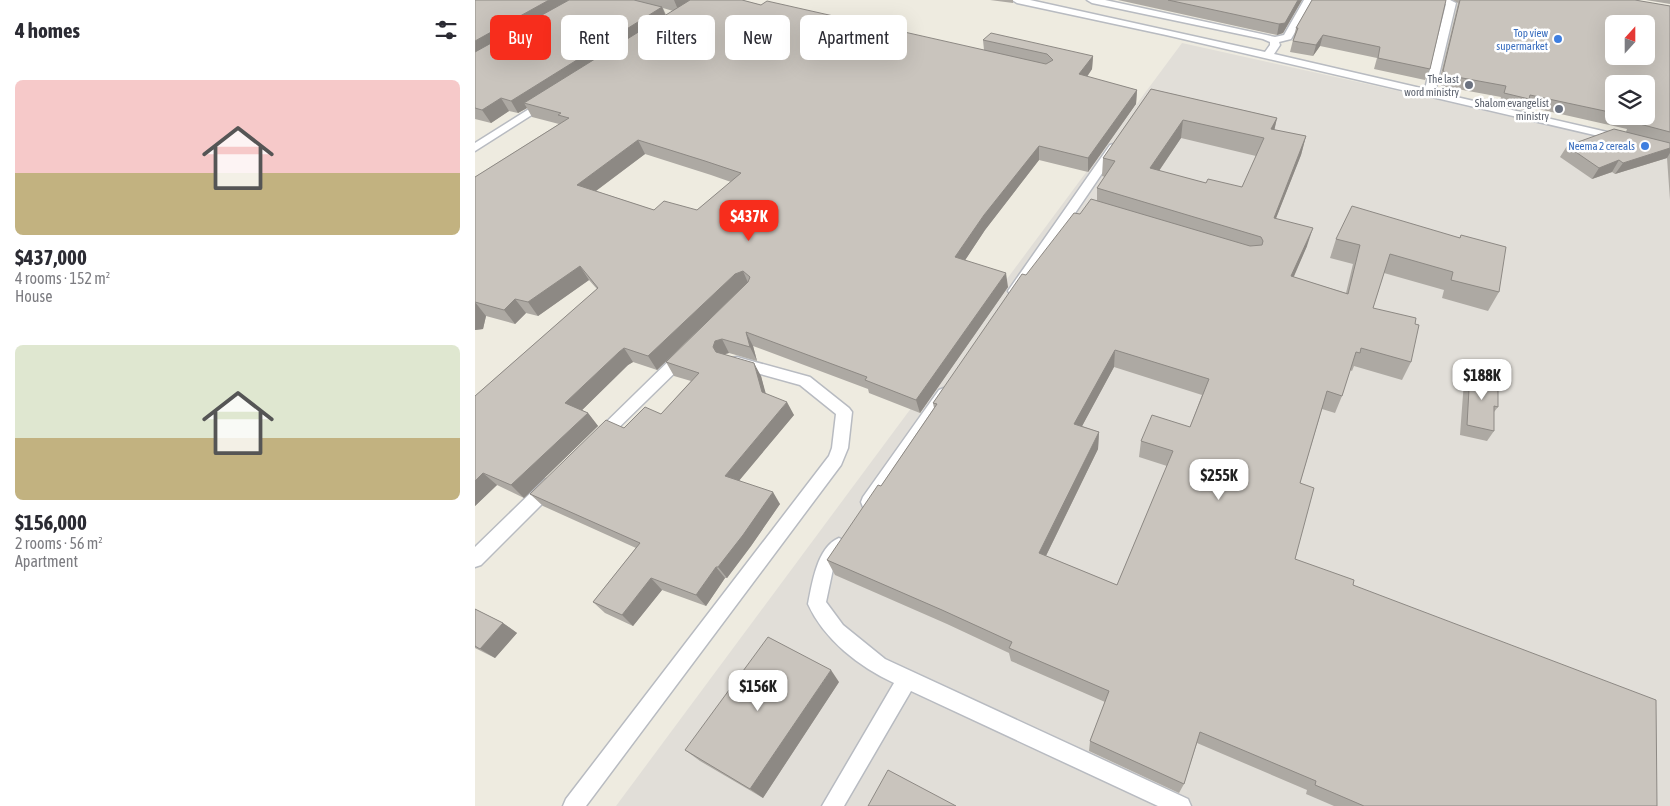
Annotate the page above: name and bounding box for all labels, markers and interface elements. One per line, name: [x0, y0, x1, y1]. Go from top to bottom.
chip: Buy: [490, 15, 551, 60]
chip: Rent: [561, 15, 628, 60]
chip: Filters: [638, 15, 715, 60]
chip: New: [725, 15, 790, 60]
chip: Apartment: [800, 15, 907, 60]
north arrow: [1605, 15, 1655, 65]
map controls: [1605, 15, 1655, 125]
icon: filters: [432, 16, 460, 44]
text: 4 homes: [15, 18, 80, 42]
place label: Top view supermarket: [1496, 27, 1548, 52]
marker: Top view supermarket: [1552, 33, 1564, 45]
place label: The last word ministry: [1404, 73, 1459, 98]
button: layers: [1605, 75, 1655, 125]
marker: The last word ministry: [1463, 79, 1475, 91]
place label: Shalom evangelist ministry: [1475, 97, 1549, 122]
marker: Shalom evangelist ministry: [1553, 103, 1565, 115]
icon: home: [193, 113, 283, 203]
place label: Neema 2 cereals: [1568, 140, 1635, 152]
marker: Neema 2 cereals: [1639, 140, 1651, 152]
pin: $437K: [714, 200, 784, 242]
text: $437K: [730, 207, 768, 225]
text: $437,000: [15, 245, 87, 269]
text: 4 rooms · 152 m²: [15, 269, 110, 287]
text: House: [15, 287, 52, 305]
pin: $188K: [1447, 358, 1517, 401]
text: $188K: [1463, 366, 1501, 384]
icon: home: [193, 378, 283, 468]
pin: $255K: [1184, 458, 1254, 501]
text: $255K: [1200, 466, 1238, 484]
text: $156,000: [15, 510, 87, 534]
text: 2 rooms · 56 m²: [15, 534, 103, 552]
text: Apartment: [15, 552, 78, 570]
pin: $156K: [723, 670, 793, 712]
text: $156K: [739, 677, 777, 695]

